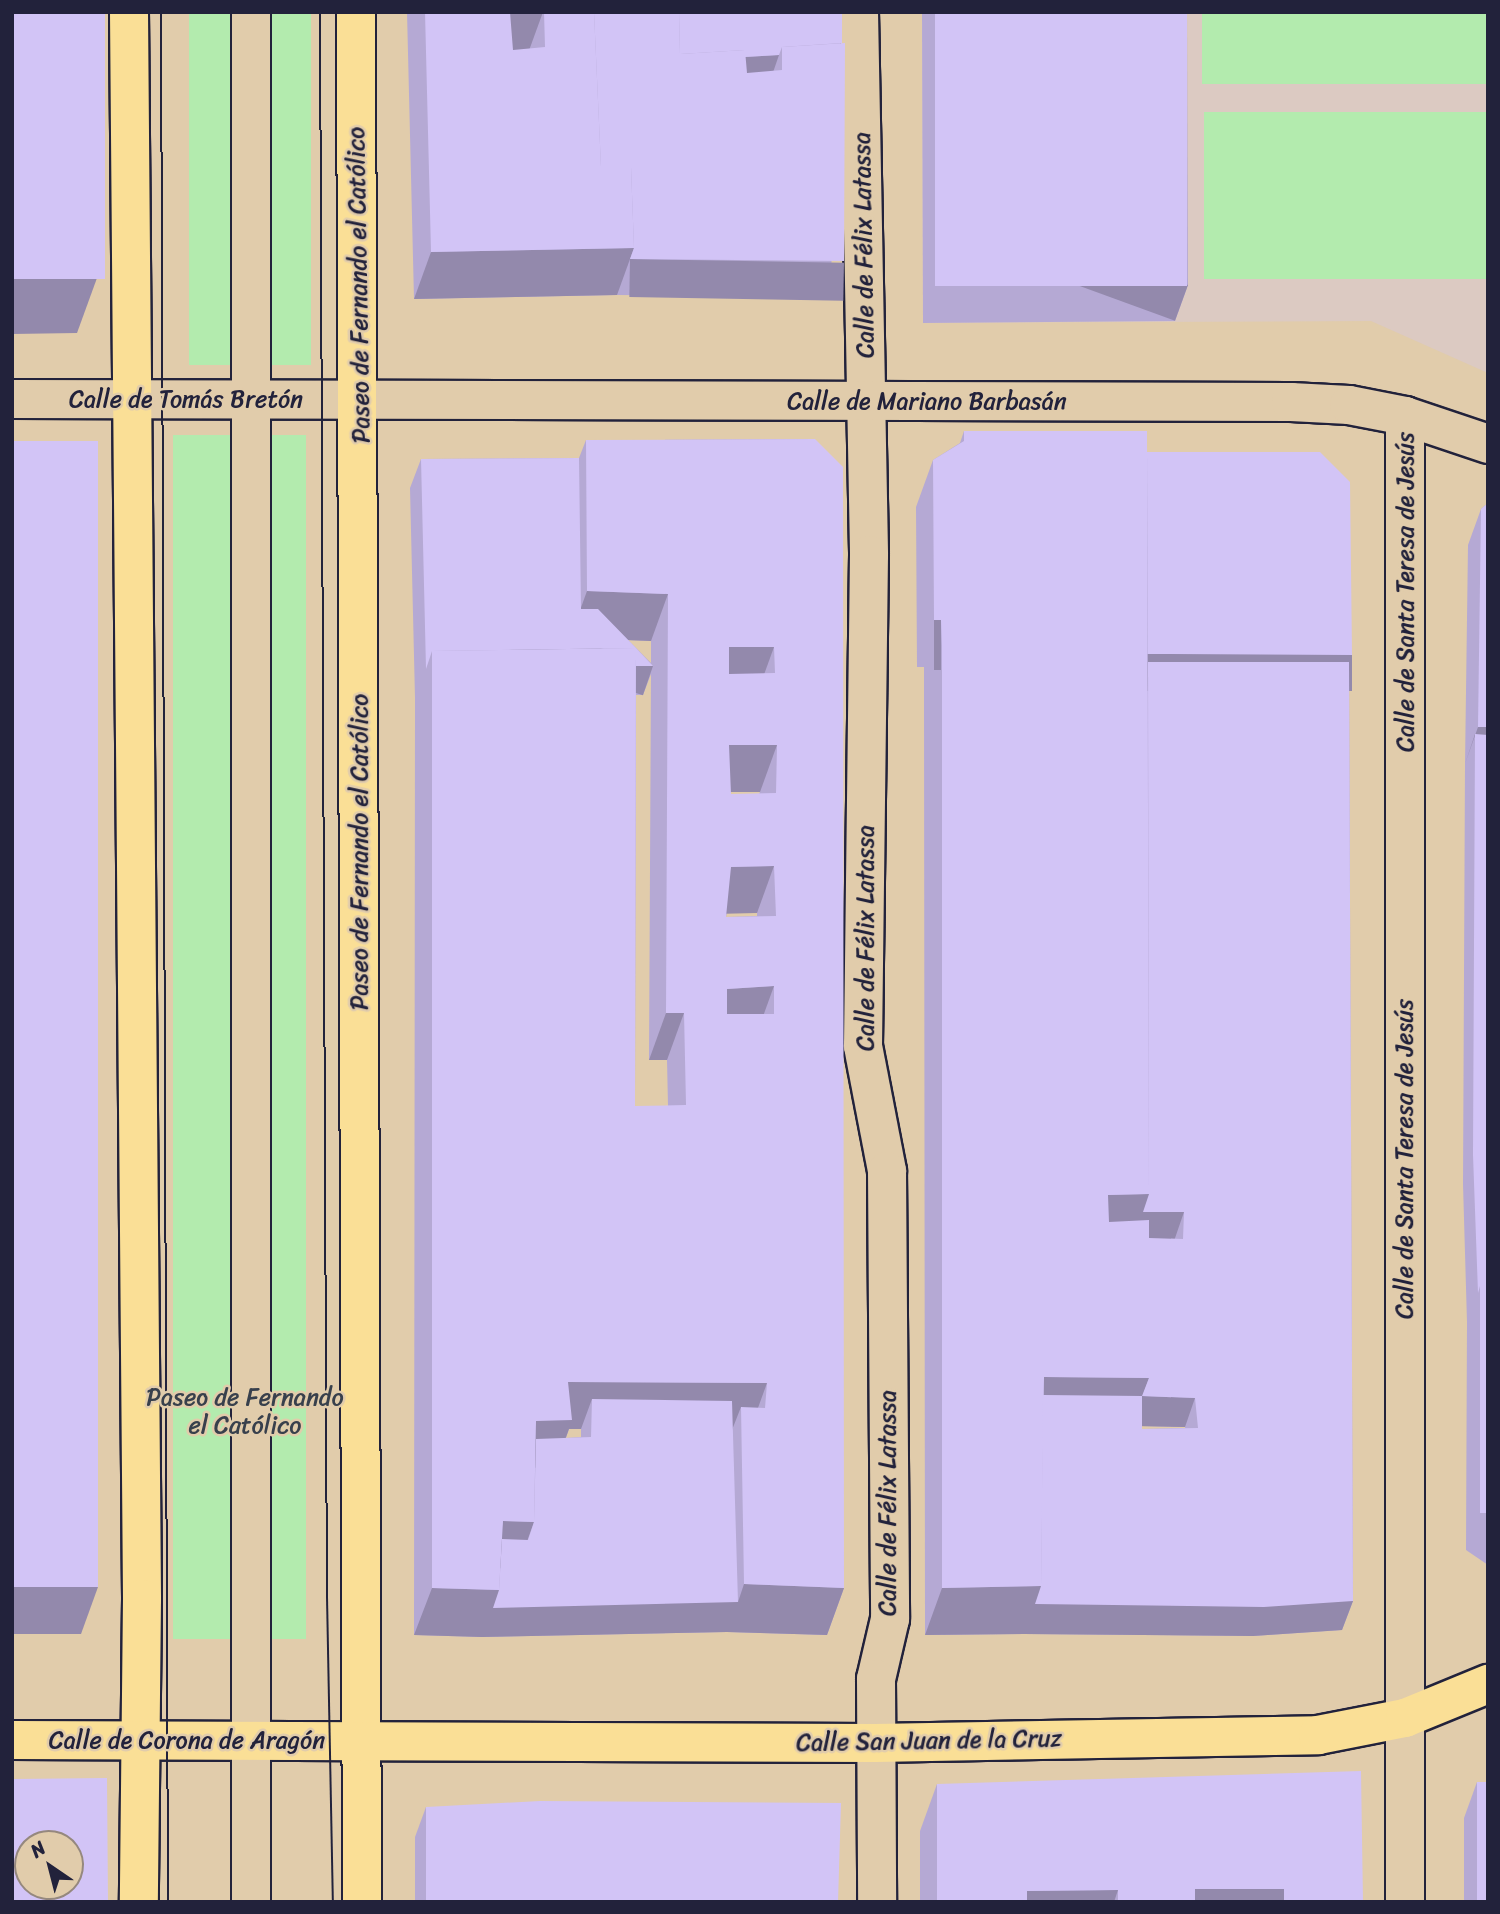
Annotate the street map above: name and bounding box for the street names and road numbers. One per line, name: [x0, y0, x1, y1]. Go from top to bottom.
street label: Paseo de Fernando el Católico: [342, 127, 376, 443]
street label: Calle de Félix Latassa: [848, 132, 880, 358]
street label: Calle de Tomás Bretón: [69, 386, 303, 414]
street label: Calle de Mariano Barbasán: [788, 388, 1066, 416]
street label: Calle de Santa Teresa de Jesús: [1392, 430, 1420, 754]
street label: Paseo de Fernando el Católico: [346, 694, 374, 1010]
street label: Calle de Félix Latassa: [852, 825, 880, 1051]
street label: Calle de Santa Teresa de Jesús: [1391, 997, 1419, 1321]
street label: Calle de Félix Latassa: [874, 1390, 902, 1616]
street label: Calle San Juan de la Cruz: [796, 1724, 1062, 1758]
street label: Calle de Corona de Aragón: [48, 1727, 326, 1755]

